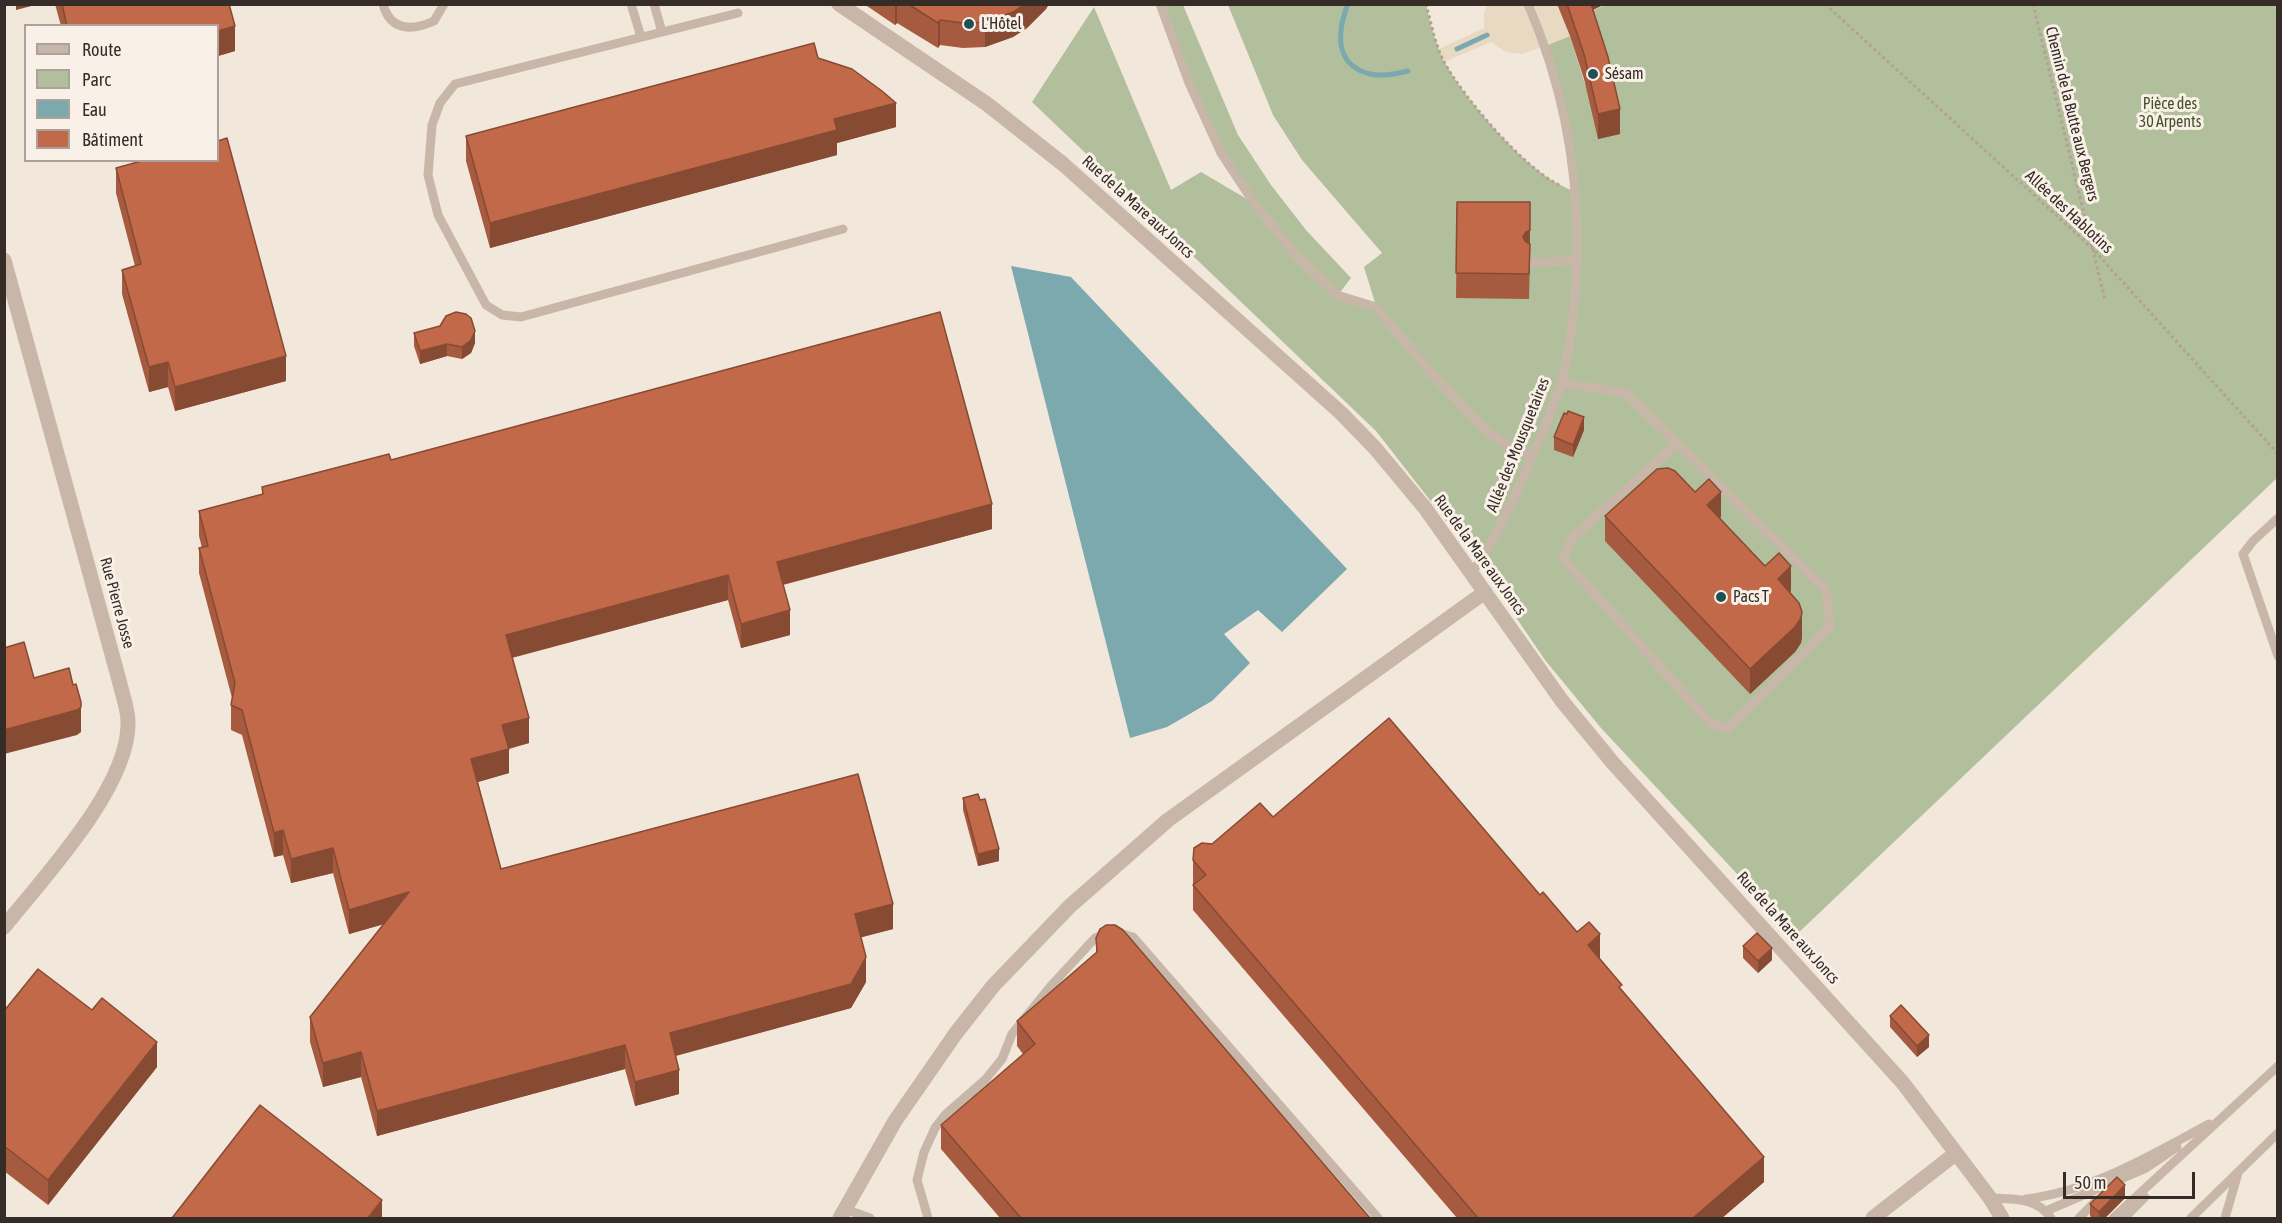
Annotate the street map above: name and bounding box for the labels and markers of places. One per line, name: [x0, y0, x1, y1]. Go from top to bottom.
place label: L'Hôtel: [981, 14, 1022, 34]
marker: L'Hôtel: [962, 17, 976, 31]
place label: Sésam: [1605, 64, 1644, 84]
marker: Sésam: [1586, 67, 1600, 81]
place label: Pacs T: [1733, 587, 1769, 607]
marker: Pacs T: [1714, 590, 1728, 604]

